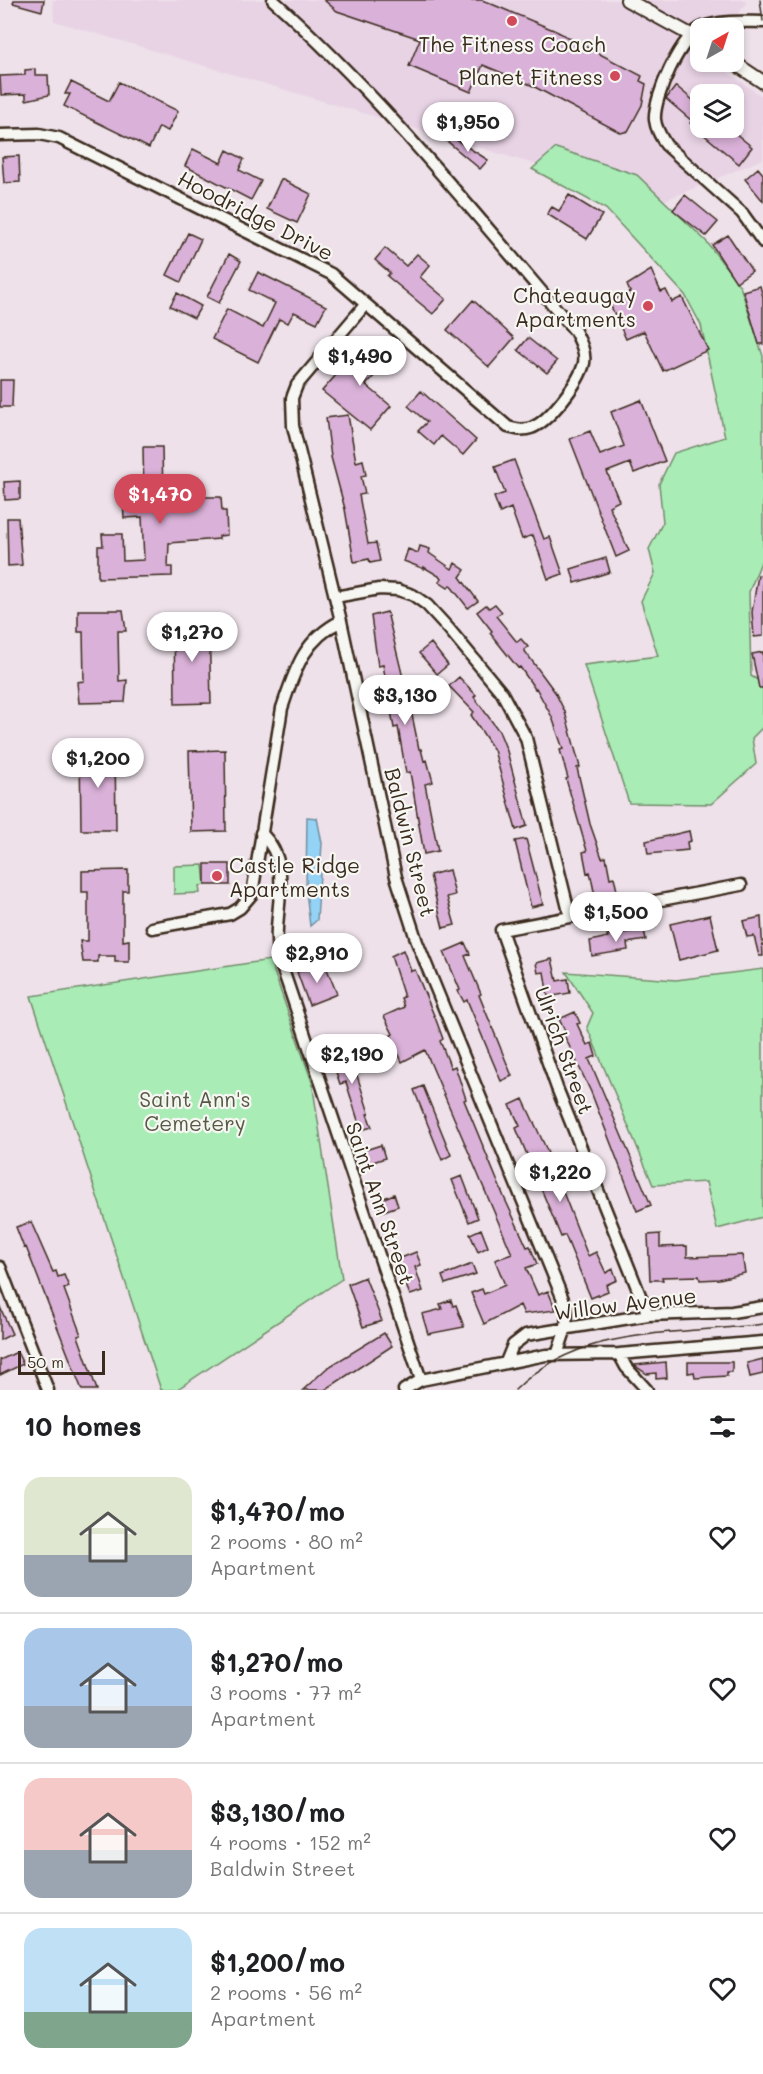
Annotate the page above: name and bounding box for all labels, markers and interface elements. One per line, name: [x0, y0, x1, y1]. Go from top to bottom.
marker: The Fitness Coach: [505, 14, 519, 28]
north arrow: [690, 18, 744, 72]
map controls: [690, 18, 744, 138]
place label: The Fitness Coach: [418, 30, 606, 57]
place label: Planet Fitness: [459, 63, 603, 90]
marker: Planet Fitness: [608, 69, 622, 83]
button: layers: [690, 84, 744, 138]
pin: $1,950: [419, 102, 517, 153]
text: $1,950: [436, 108, 500, 134]
street label: Hoodridge Drive: [174, 164, 338, 266]
place label: Chateaugay Apartments: [513, 281, 636, 332]
marker: Chateaugay Apartments: [641, 299, 655, 313]
pin: $1,490: [311, 336, 409, 387]
text: $1,490: [328, 342, 392, 368]
pin: $1,470: [111, 474, 209, 525]
text: $1,470: [128, 480, 192, 506]
pin: $1,270: [143, 612, 241, 663]
text: $1,270: [161, 618, 223, 644]
pin: $3,130: [356, 675, 454, 726]
text: $3,130: [373, 681, 437, 707]
pin: $1,200: [49, 738, 147, 789]
text: $1,200: [66, 744, 130, 770]
street label: Baldwin Street: [379, 765, 443, 919]
place label: Castle Ridge Apartments: [229, 851, 360, 902]
marker: Castle Ridge Apartments: [210, 869, 224, 883]
pin: $1,500: [567, 892, 665, 943]
text: $1,500: [584, 898, 648, 924]
pin: $2,910: [268, 933, 366, 984]
text: $2,910: [285, 939, 349, 965]
street label: Ulrich Street: [529, 982, 601, 1118]
pin: $2,190: [303, 1034, 401, 1085]
text: $2,190: [320, 1040, 384, 1066]
park label: Saint Ann's Cemetery: [139, 1085, 251, 1136]
street label: Saint Ann Street: [341, 1118, 421, 1288]
pin: $1,220: [511, 1152, 609, 1203]
text: $1,220: [529, 1158, 591, 1184]
street label: Willow Avenue: [552, 1281, 698, 1325]
scale bar: [18, 1348, 105, 1376]
text: 50 m: [27, 1351, 64, 1372]
text: 10 homes: [24, 1409, 142, 1443]
icon: filters: [706, 1410, 739, 1443]
text: $1,470/mo: [210, 1494, 345, 1528]
icon: home: [72, 1501, 144, 1573]
icon: heart: [706, 1521, 739, 1554]
text: 2 rooms · 80 m²: [210, 1528, 363, 1554]
text: Apartment: [210, 1554, 316, 1580]
text: $1,270/mo: [210, 1645, 343, 1679]
icon: home: [72, 1652, 144, 1724]
icon: heart: [706, 1672, 739, 1705]
text: 3 rooms · 77 m²: [210, 1679, 361, 1705]
text: Apartment: [210, 1705, 316, 1731]
text: $3,130/mo: [210, 1795, 345, 1829]
icon: home: [72, 1802, 144, 1874]
icon: heart: [706, 1822, 739, 1855]
text: 4 rooms · 152 m²: [210, 1829, 371, 1855]
text: Baldwin Street: [210, 1855, 355, 1881]
text: $1,200/mo: [210, 1945, 345, 1979]
icon: home: [72, 1952, 144, 2024]
icon: heart: [706, 1972, 739, 2005]
text: 2 rooms · 56 m²: [210, 1979, 362, 2005]
text: Apartment: [210, 2005, 316, 2031]

